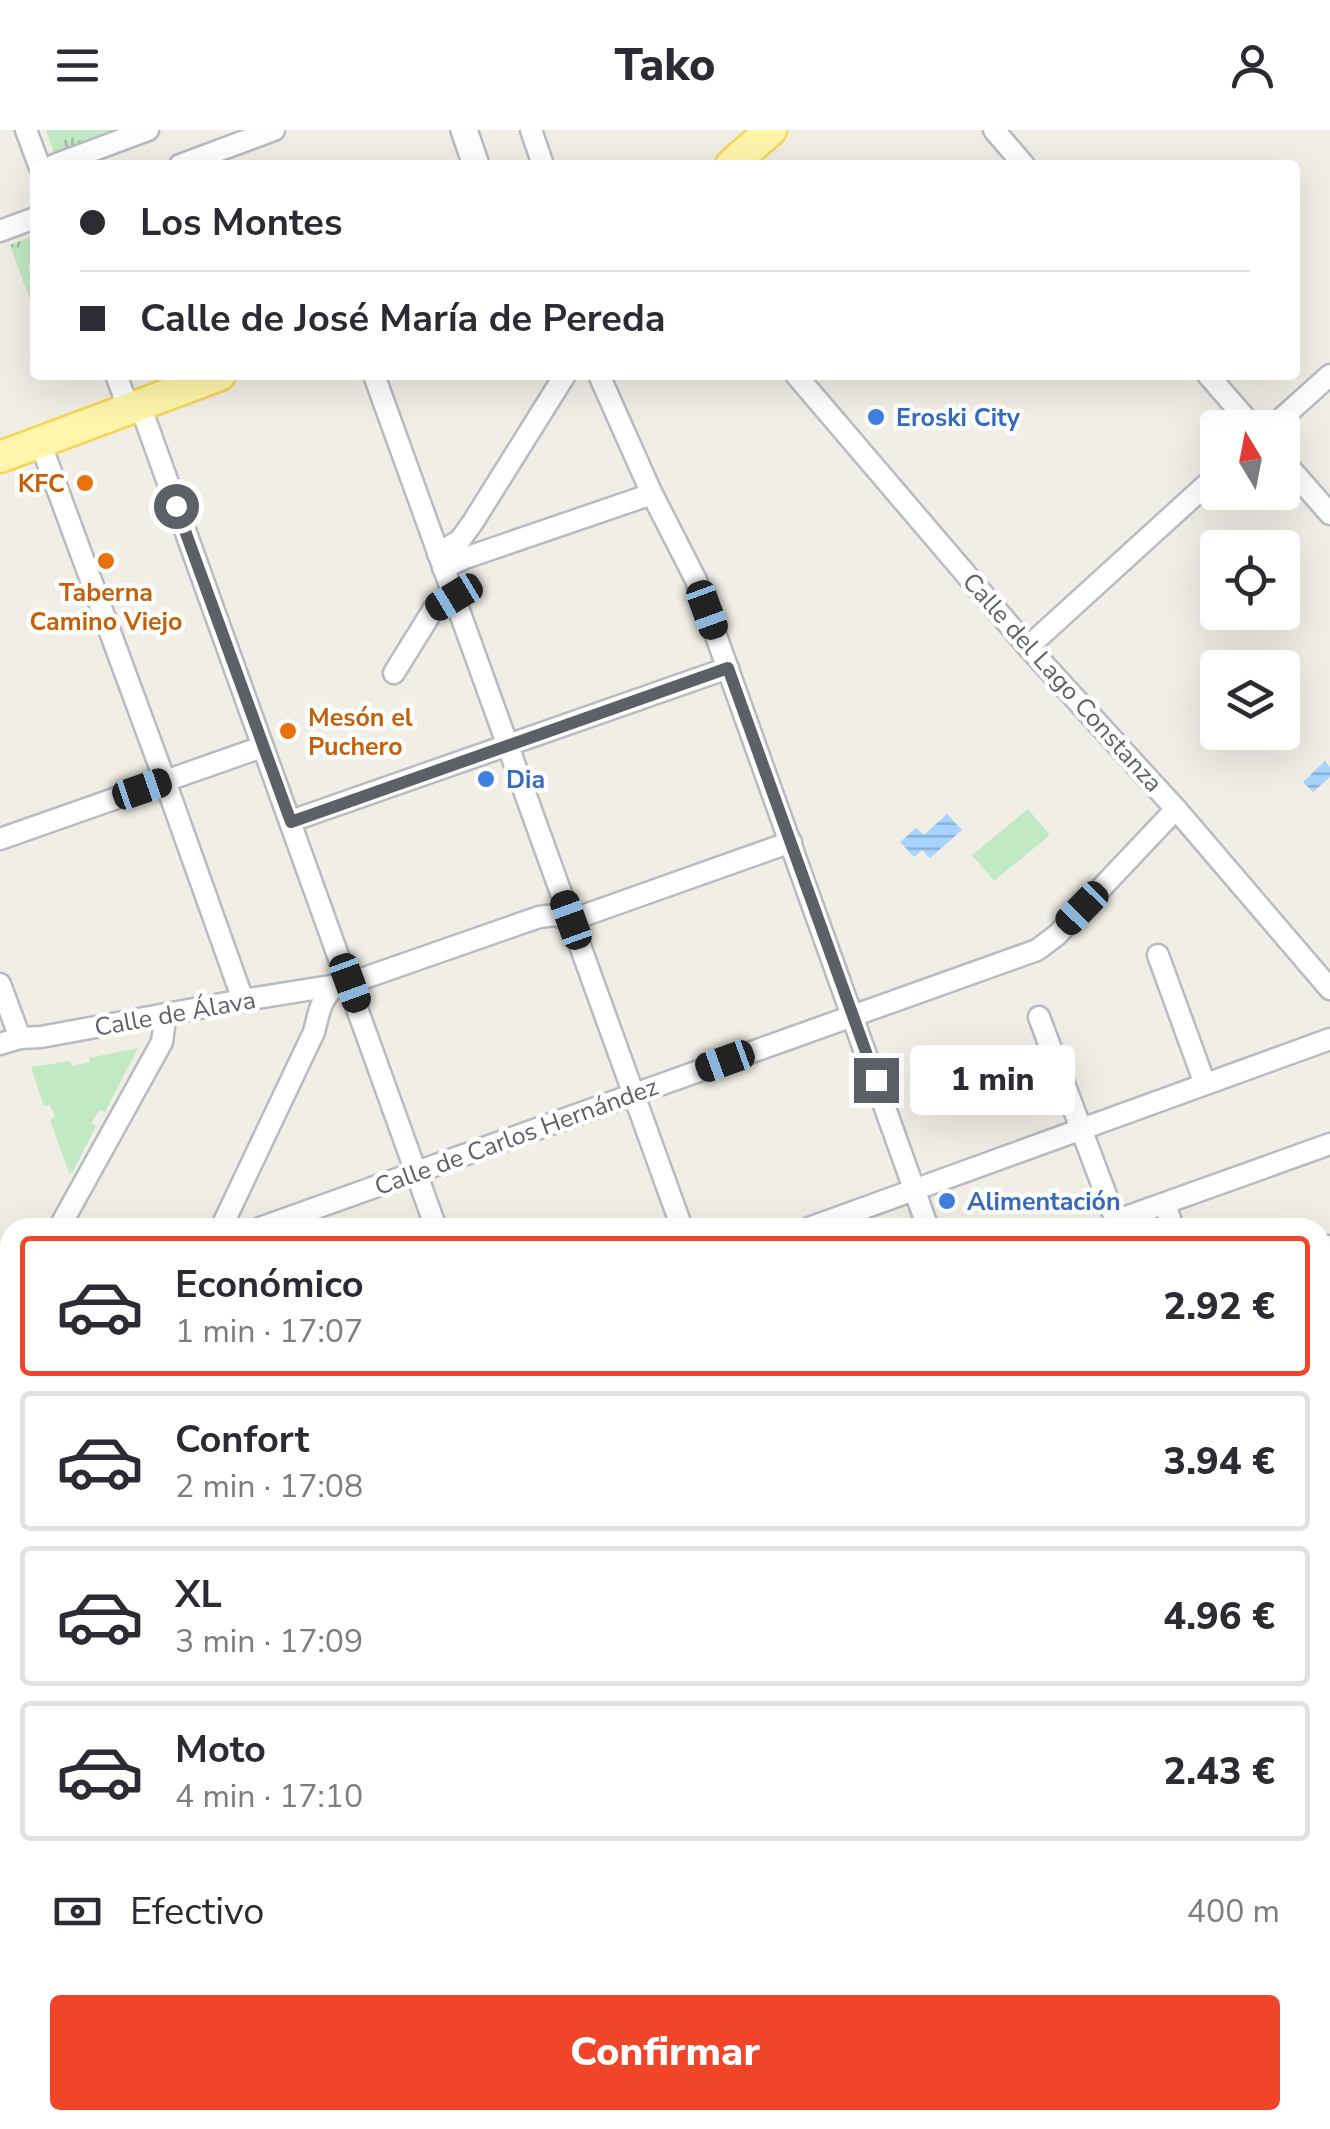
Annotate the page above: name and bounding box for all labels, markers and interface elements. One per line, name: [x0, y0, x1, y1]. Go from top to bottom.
text: Tako: [614, 35, 716, 96]
icon: menu: [50, 38, 105, 93]
icon: person: [1225, 38, 1280, 93]
text: Los Montes: [140, 197, 343, 248]
text: Calle de José María de Pereda: [140, 293, 666, 344]
place label: Eroski City: [896, 401, 1021, 435]
marker: Eroski City: [865, 406, 887, 428]
north arrow: [1200, 410, 1300, 510]
map controls: [1200, 410, 1300, 750]
place label: KFC: [18, 467, 65, 501]
marker: KFC: [74, 472, 96, 494]
route start: [154, 484, 199, 529]
button: locate: [1200, 530, 1300, 630]
marker: Taberna Camino Viejo: [95, 550, 117, 572]
street label: Calle del Lago Constanza: [954, 566, 1170, 800]
car: [421, 569, 487, 625]
place label: Taberna Camino Viejo: [30, 576, 182, 639]
car: [683, 577, 731, 643]
button: layers: [1200, 650, 1300, 750]
place label: Mesón el Puchero: [308, 701, 413, 764]
marker: Mesón el Puchero: [277, 720, 299, 742]
place label: Dia: [506, 763, 545, 797]
car: [109, 765, 175, 813]
marker: Dia: [475, 768, 497, 790]
car: [1050, 876, 1114, 940]
car: [547, 887, 595, 953]
car: [326, 950, 374, 1016]
street label: Calle de Álava: [92, 983, 258, 1045]
car: [692, 1037, 758, 1085]
callout: 1 min: [911, 1045, 1076, 1115]
route end: [854, 1058, 899, 1103]
text: 1 min: [950, 1058, 1035, 1101]
street label: Calle de Carlos Hernández: [370, 1070, 663, 1204]
place label: Alimentación: [967, 1185, 1121, 1219]
marker: Alimentación: [936, 1190, 958, 1212]
text: Económico: [175, 1259, 364, 1310]
icon: car: [55, 1261, 145, 1351]
text: 2.92 €: [1163, 1281, 1275, 1332]
text: 1 min · 17:07: [175, 1310, 363, 1353]
text: Confort: [175, 1414, 309, 1465]
icon: car: [55, 1416, 145, 1506]
text: 3.94 €: [1163, 1436, 1275, 1487]
text: 2 min · 17:08: [175, 1465, 363, 1508]
text: XL: [175, 1569, 222, 1620]
icon: car: [55, 1571, 145, 1661]
text: 4.96 €: [1163, 1591, 1275, 1642]
text: 3 min · 17:09: [175, 1620, 363, 1663]
text: Moto: [175, 1724, 266, 1775]
icon: car: [55, 1726, 145, 1816]
text: 2.43 €: [1163, 1746, 1275, 1797]
text: 4 min · 17:10: [175, 1775, 363, 1818]
icon: cash: [50, 1884, 105, 1939]
text: Efectivo: [130, 1886, 264, 1937]
text: 400 m: [1187, 1890, 1280, 1933]
button: Confirmar: [50, 1995, 1280, 2110]

